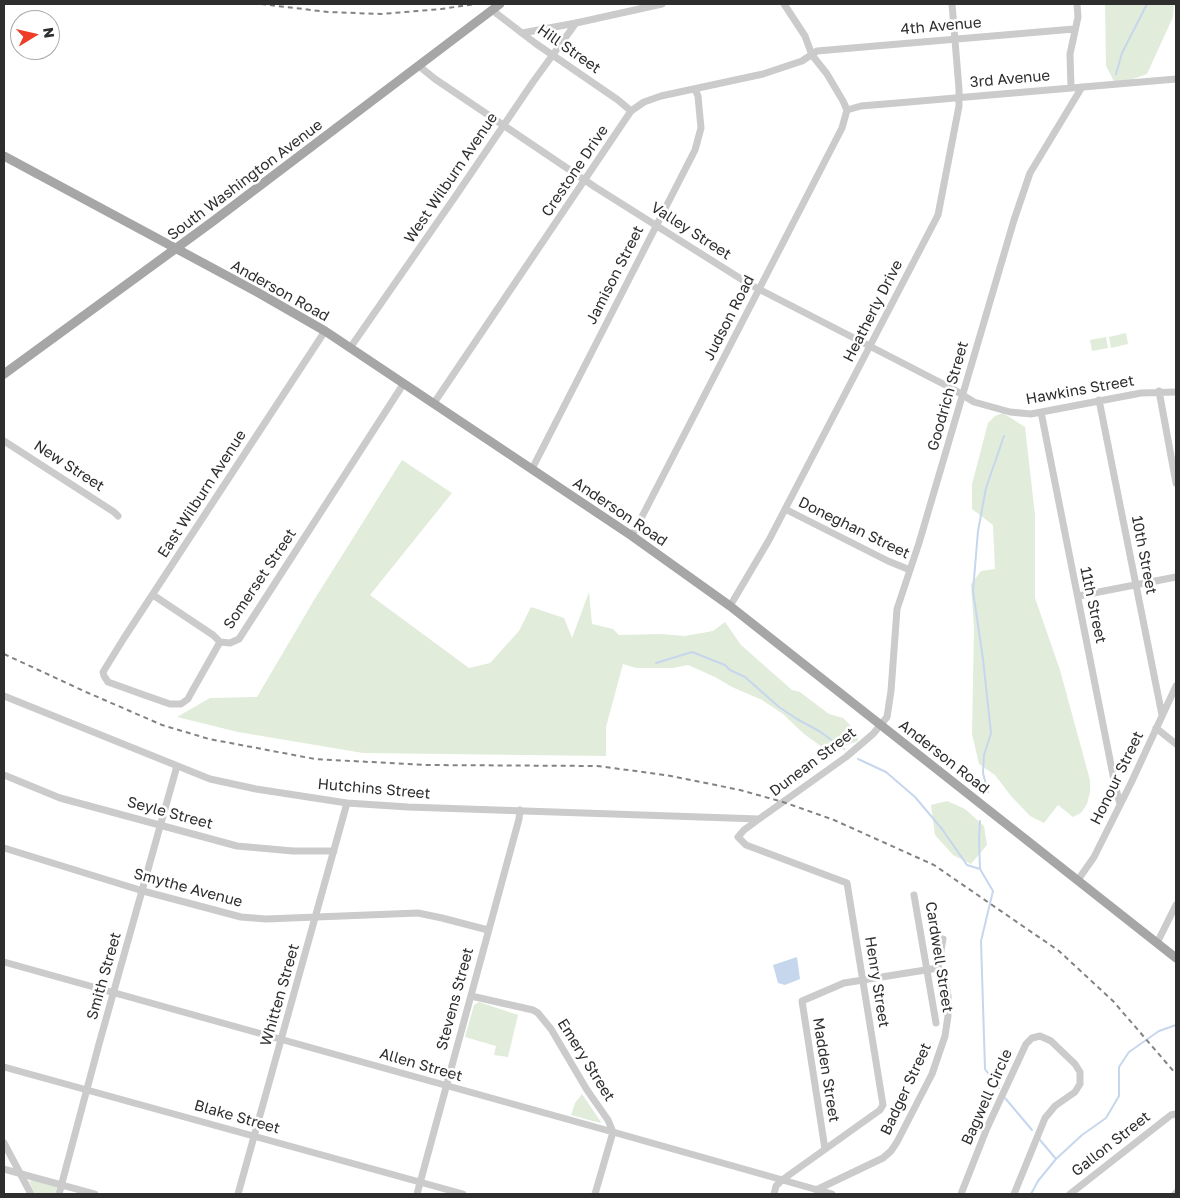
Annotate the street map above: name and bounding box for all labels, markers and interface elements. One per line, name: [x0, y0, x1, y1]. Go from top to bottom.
north arrow: [10, 10, 60, 60]
street label: 4th Avenue: [900, 14, 982, 38]
street label: Hill Street: [534, 21, 604, 77]
text: N: [40, 26, 59, 39]
street label: 3rd Avenue: [969, 67, 1051, 91]
street label: West Wilburn Avenue: [401, 109, 501, 247]
street label: South Washington Avenue: [164, 116, 326, 244]
street label: Crestone Drive: [538, 122, 612, 220]
street label: Valley Street: [648, 198, 734, 264]
street label: Jamison Street: [582, 223, 648, 327]
street label: Anderson Road: [228, 257, 332, 325]
street label: Heatherly Drive: [840, 257, 906, 365]
street label: Judson Road: [700, 272, 758, 364]
street label: Goodrich Street: [924, 339, 972, 453]
street label: Hawkins Street: [1024, 372, 1136, 408]
street label: East Wilburn Avenue: [154, 427, 250, 561]
street label: New Street: [30, 437, 108, 495]
street label: Anderson Road: [569, 474, 671, 550]
street label: Doneghan Street: [795, 493, 913, 563]
street label: 10th Street: [1128, 514, 1160, 596]
street label: Somerset Street: [220, 525, 300, 633]
street label: 11th Street: [1076, 565, 1110, 645]
street label: Anderson Road: [895, 716, 993, 798]
street label: Dunean Street: [766, 724, 860, 800]
street label: Honour Street: [1087, 728, 1147, 828]
street label: Hutchins Street: [317, 775, 431, 803]
street label: Seyle Street: [125, 793, 215, 833]
street label: Smythe Avenue: [132, 865, 244, 911]
street label: Cardwell Street: [921, 900, 957, 1014]
street label: Smith Street: [83, 930, 125, 1022]
street label: Henry Street: [861, 935, 893, 1029]
street label: Whitten Street: [257, 942, 303, 1048]
street label: Stevens Street: [433, 946, 477, 1052]
street label: Emery Street: [553, 1015, 619, 1105]
street label: Madden Street: [809, 1016, 843, 1124]
street label: Badger Street: [877, 1040, 935, 1138]
street label: Allen Street: [378, 1045, 464, 1085]
street label: Bagwell Circle: [958, 1046, 1016, 1148]
street label: Blake Street: [192, 1096, 282, 1138]
street label: Gallon Street: [1068, 1108, 1154, 1180]

